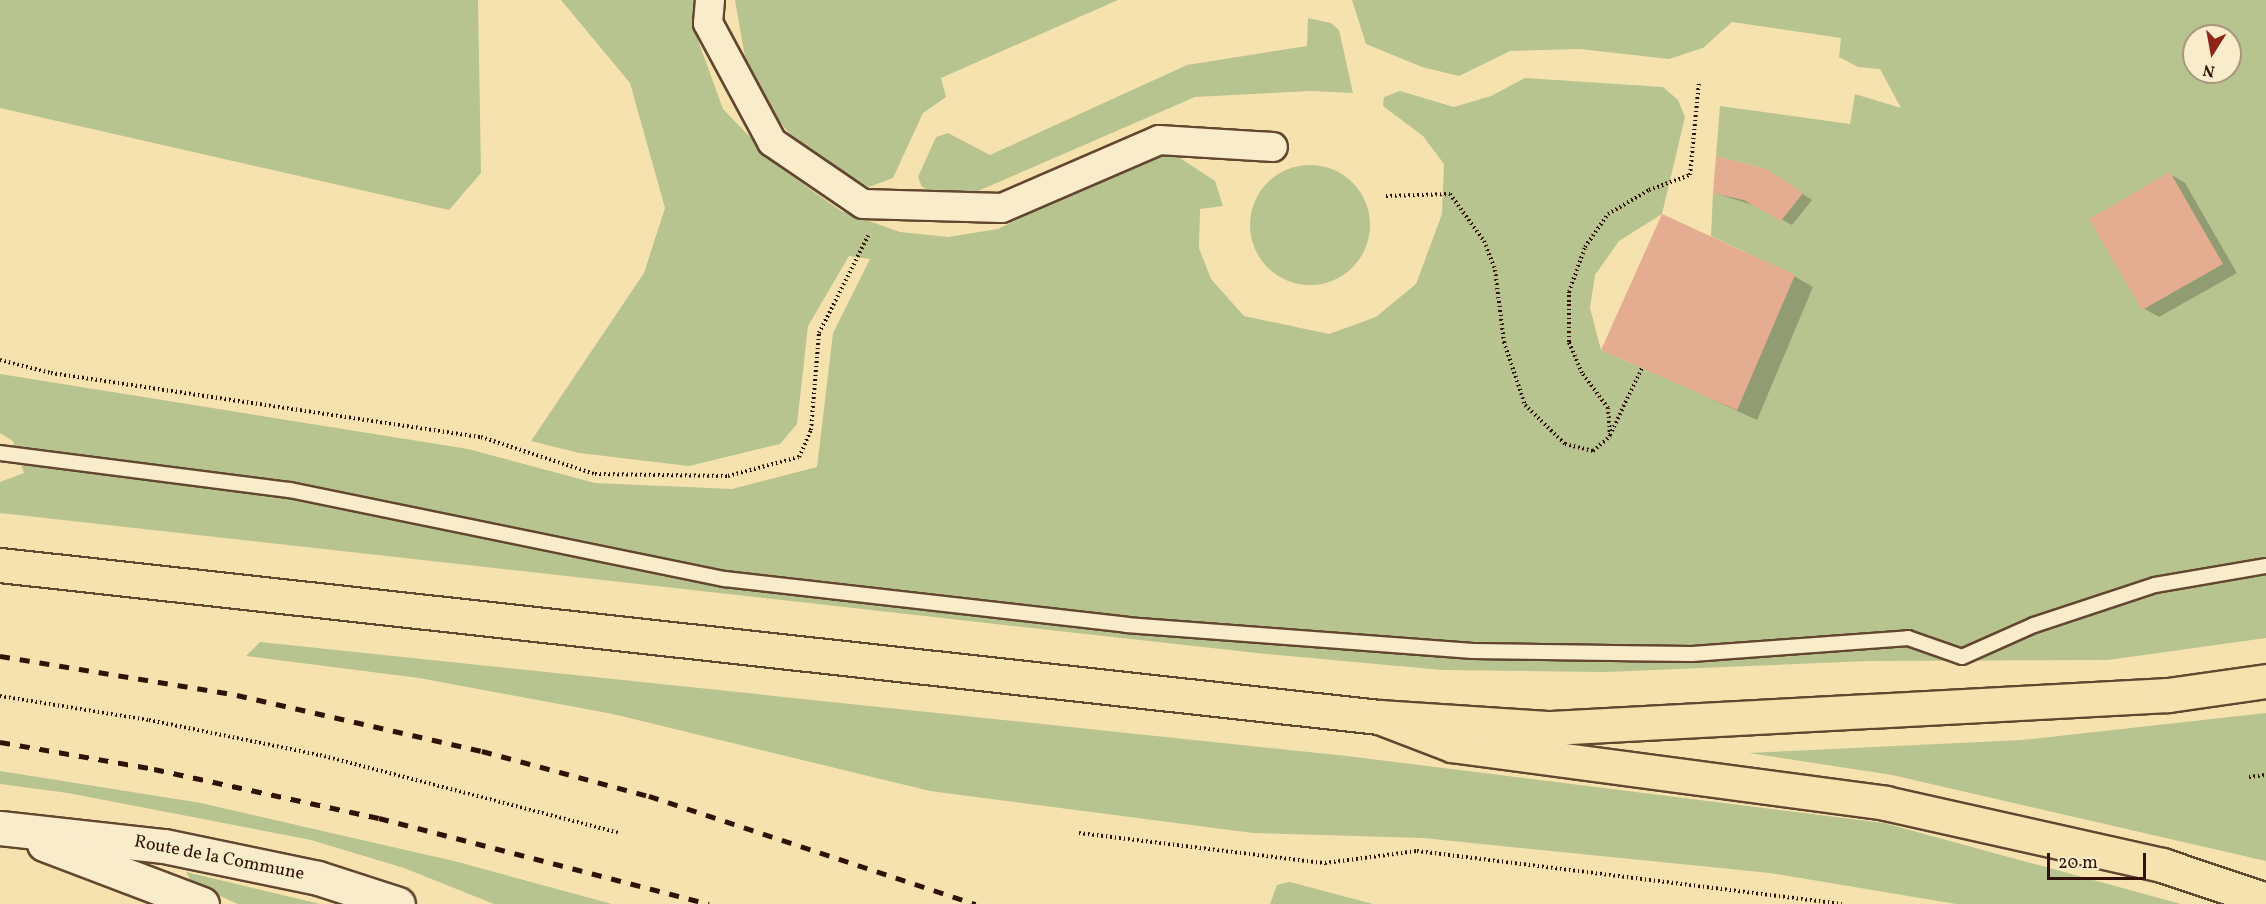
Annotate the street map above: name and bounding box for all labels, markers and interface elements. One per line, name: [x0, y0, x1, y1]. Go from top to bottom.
north arrow: [2182, 24, 2242, 84]
text: N: [2201, 58, 2217, 82]
street label: Route de la Commune: [132, 832, 306, 886]
scale bar: [2050, 841, 2149, 879]
text: 20 m: [2058, 851, 2098, 876]

